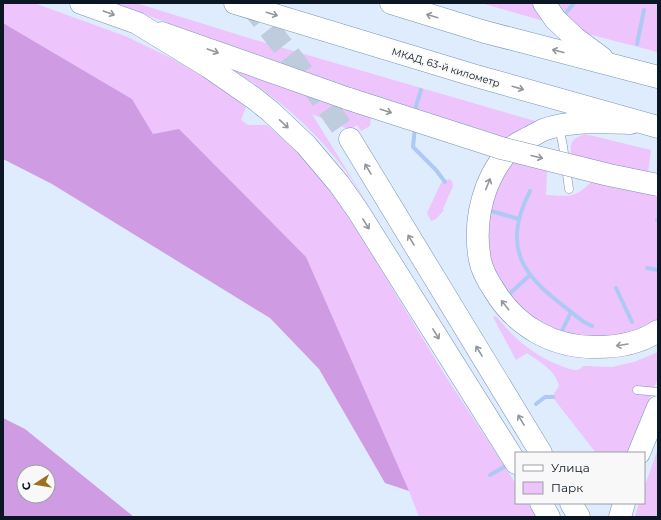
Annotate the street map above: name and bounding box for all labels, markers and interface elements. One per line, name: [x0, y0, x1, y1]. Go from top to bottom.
one-way arrow: [102, 10, 114, 18]
one-way arrow: [266, 11, 279, 18]
one-way arrow: [426, 12, 439, 19]
street label: МКАД, 63-й километр: [390, 45, 502, 90]
one-way arrow: [551, 46, 564, 54]
one-way arrow: [207, 47, 219, 55]
one-way arrow: [511, 85, 524, 92]
one-way arrow: [379, 108, 392, 115]
one-way arrow: [279, 119, 289, 128]
one-way arrow: [530, 153, 543, 161]
one-way arrow: [364, 164, 372, 175]
one-way arrow: [485, 178, 493, 190]
one-way arrow: [363, 218, 371, 230]
one-way arrow: [407, 234, 415, 246]
one-way arrow: [501, 300, 510, 311]
one-way arrow: [432, 328, 440, 339]
one-way arrow: [616, 341, 629, 349]
one-way arrow: [475, 346, 483, 357]
one-way arrow: [516, 414, 524, 426]
legend: [515, 452, 645, 504]
text: Улица: [551, 460, 590, 475]
north arrow: [16, 464, 56, 504]
text: Парк: [551, 480, 583, 495]
text: С: [19, 481, 34, 491]

